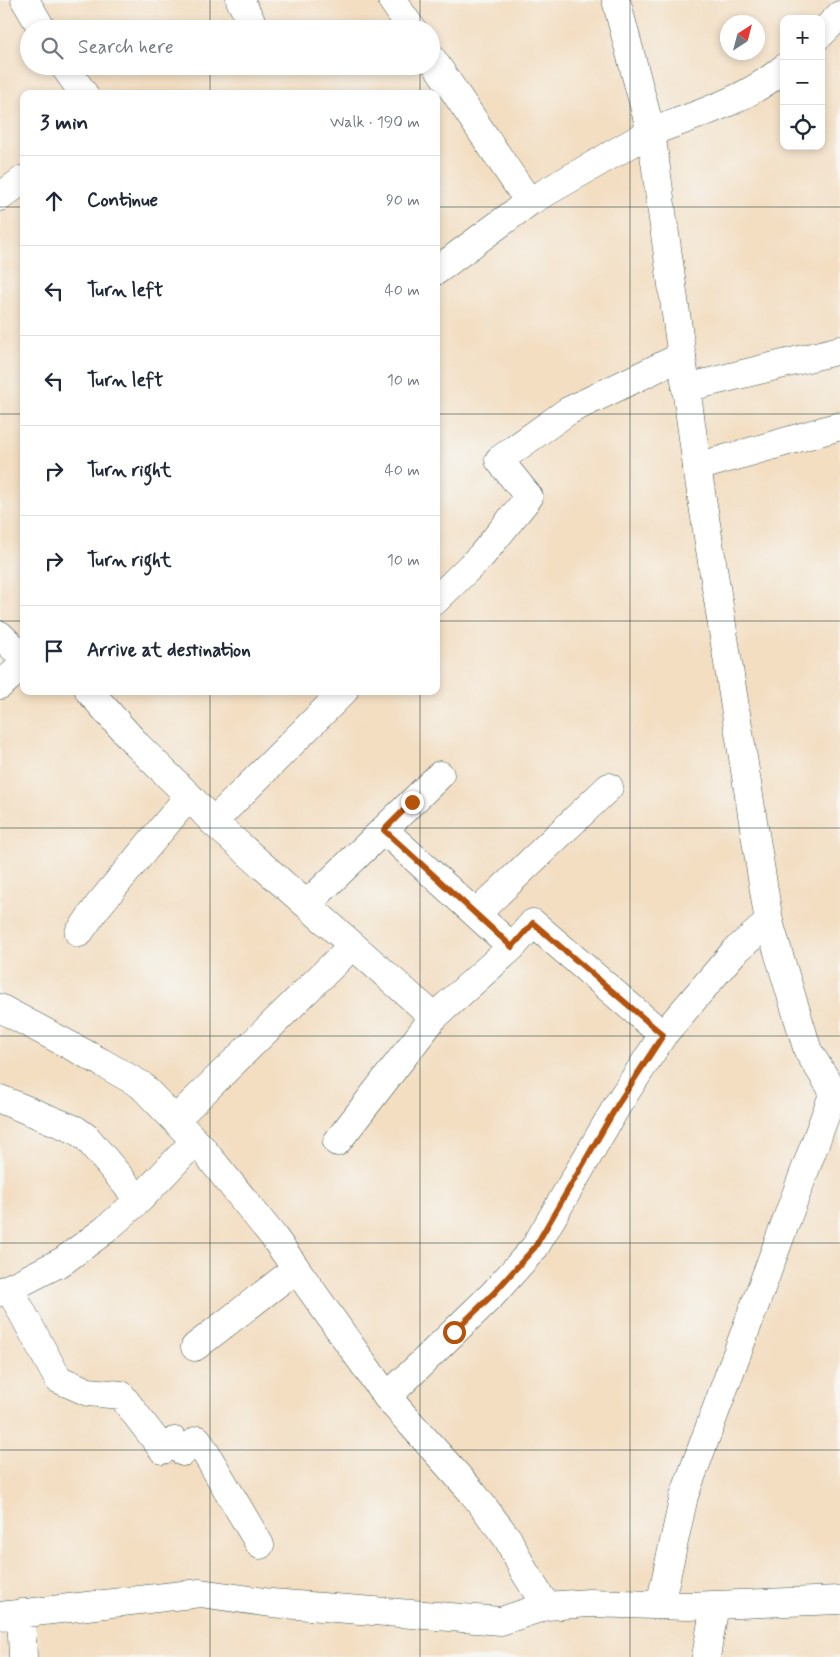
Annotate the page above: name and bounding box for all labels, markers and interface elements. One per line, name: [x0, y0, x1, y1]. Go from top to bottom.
north arrow: [720, 15, 765, 60]
map controls: [780, 15, 825, 150]
button: +: [780, 15, 825, 60]
search box: [20, 20, 440, 75]
icon: search: [38, 34, 66, 62]
text: Search here: [78, 35, 174, 60]
button: −: [780, 60, 825, 105]
button: locate: [780, 105, 825, 150]
text: 3 min: [40, 109, 88, 137]
text: Walk · 190 m: [330, 112, 420, 133]
icon: ahead: [40, 187, 68, 215]
text: Continue: [87, 188, 158, 213]
text: 90 m: [386, 190, 420, 211]
icon: left: [40, 277, 68, 305]
text: Turn left: [87, 278, 163, 303]
text: 40 m: [384, 280, 420, 301]
icon: left: [40, 367, 68, 395]
text: Turn left: [87, 368, 163, 393]
text: 10 m: [387, 370, 420, 391]
icon: right: [40, 457, 68, 485]
text: Turn right: [87, 458, 171, 483]
text: 40 m: [384, 460, 420, 481]
icon: right: [40, 547, 68, 575]
text: Turn right: [87, 548, 171, 573]
text: 10 m: [387, 550, 420, 571]
icon: arrive: [40, 637, 68, 665]
text: Arrive at destination: [87, 638, 251, 663]
route end: [401, 791, 424, 814]
route start: [443, 1321, 466, 1344]

